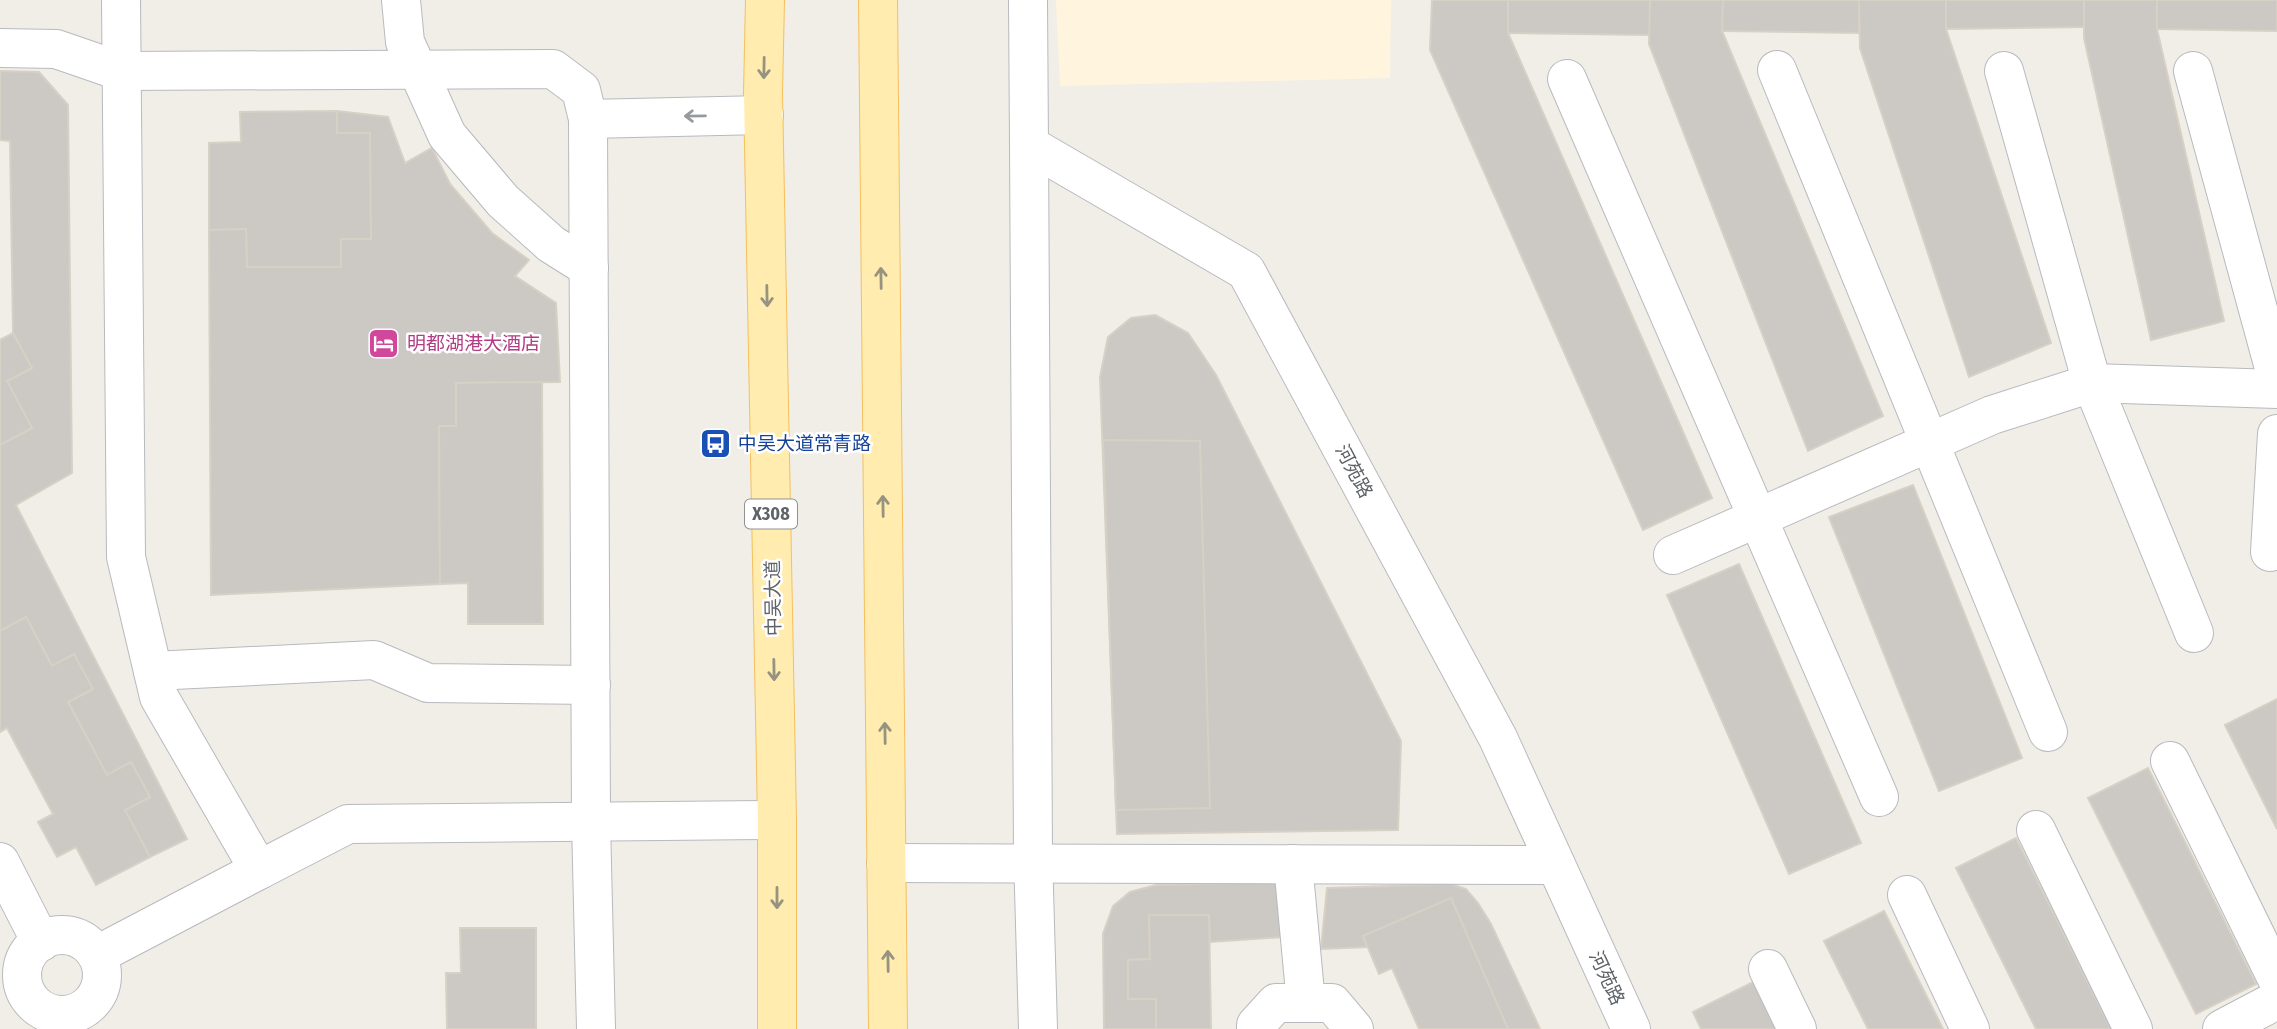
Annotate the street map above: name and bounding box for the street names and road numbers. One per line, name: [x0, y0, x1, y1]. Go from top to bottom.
street label: 河苑路: [1330, 440, 1378, 502]
road number: X308: [745, 500, 797, 528]
street label: 中吴大道: [761, 560, 785, 636]
street label: 河苑路: [1585, 947, 1629, 1009]

